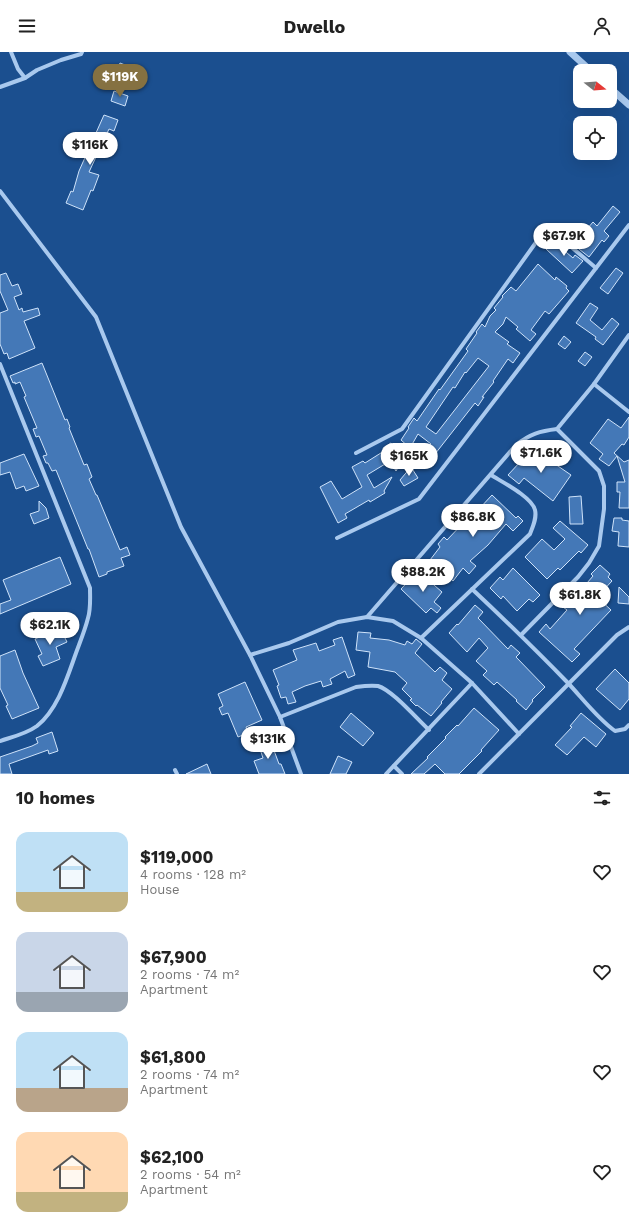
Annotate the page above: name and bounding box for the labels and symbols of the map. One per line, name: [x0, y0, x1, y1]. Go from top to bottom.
pin: $119K: [92, 64, 148, 98]
north arrow: [573, 64, 617, 108]
pin: $116K: [62, 132, 118, 166]
pin: $67.9K: [531, 223, 597, 257]
pin: $71.6K: [508, 440, 574, 474]
pin: $165K: [381, 443, 437, 477]
pin: $86.8K: [440, 504, 506, 538]
pin: $88.2K: [390, 559, 456, 593]
pin: $61.8K: [547, 582, 613, 616]
pin: $62.1K: [17, 612, 83, 646]
pin: $131K: [240, 726, 296, 760]

